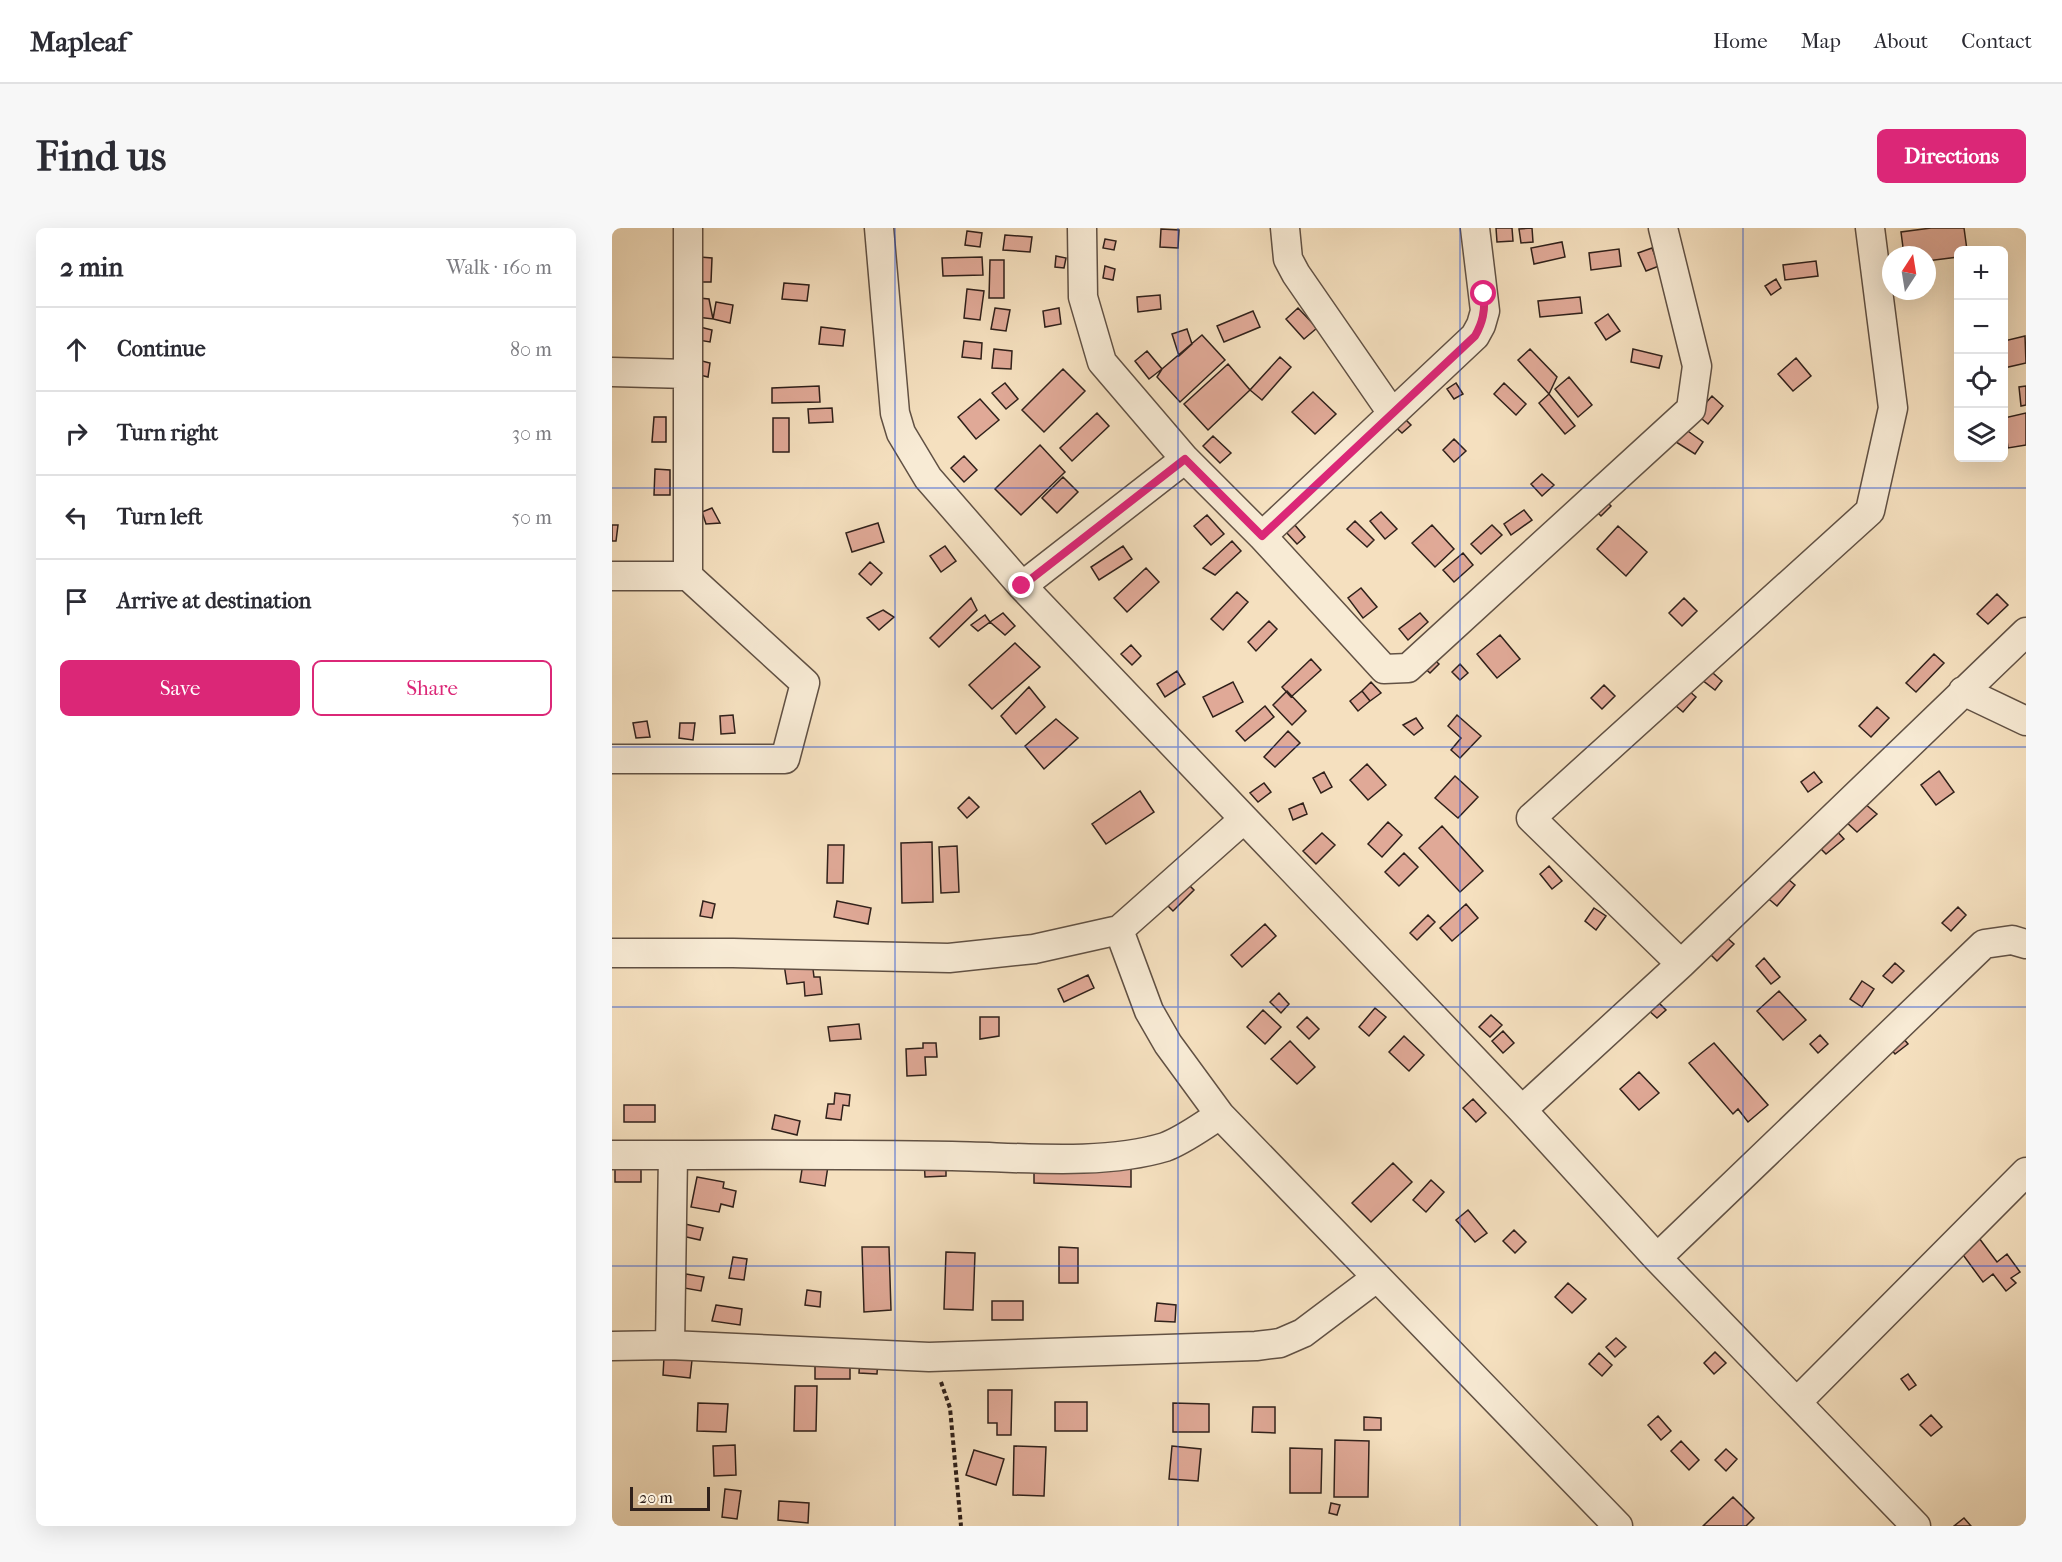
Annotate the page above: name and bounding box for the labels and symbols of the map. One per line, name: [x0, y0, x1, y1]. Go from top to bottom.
north arrow: [1882, 246, 1936, 300]
route start: [1470, 280, 1496, 306]
route end: [1008, 572, 1034, 598]
scale bar: [630, 1484, 710, 1512]

